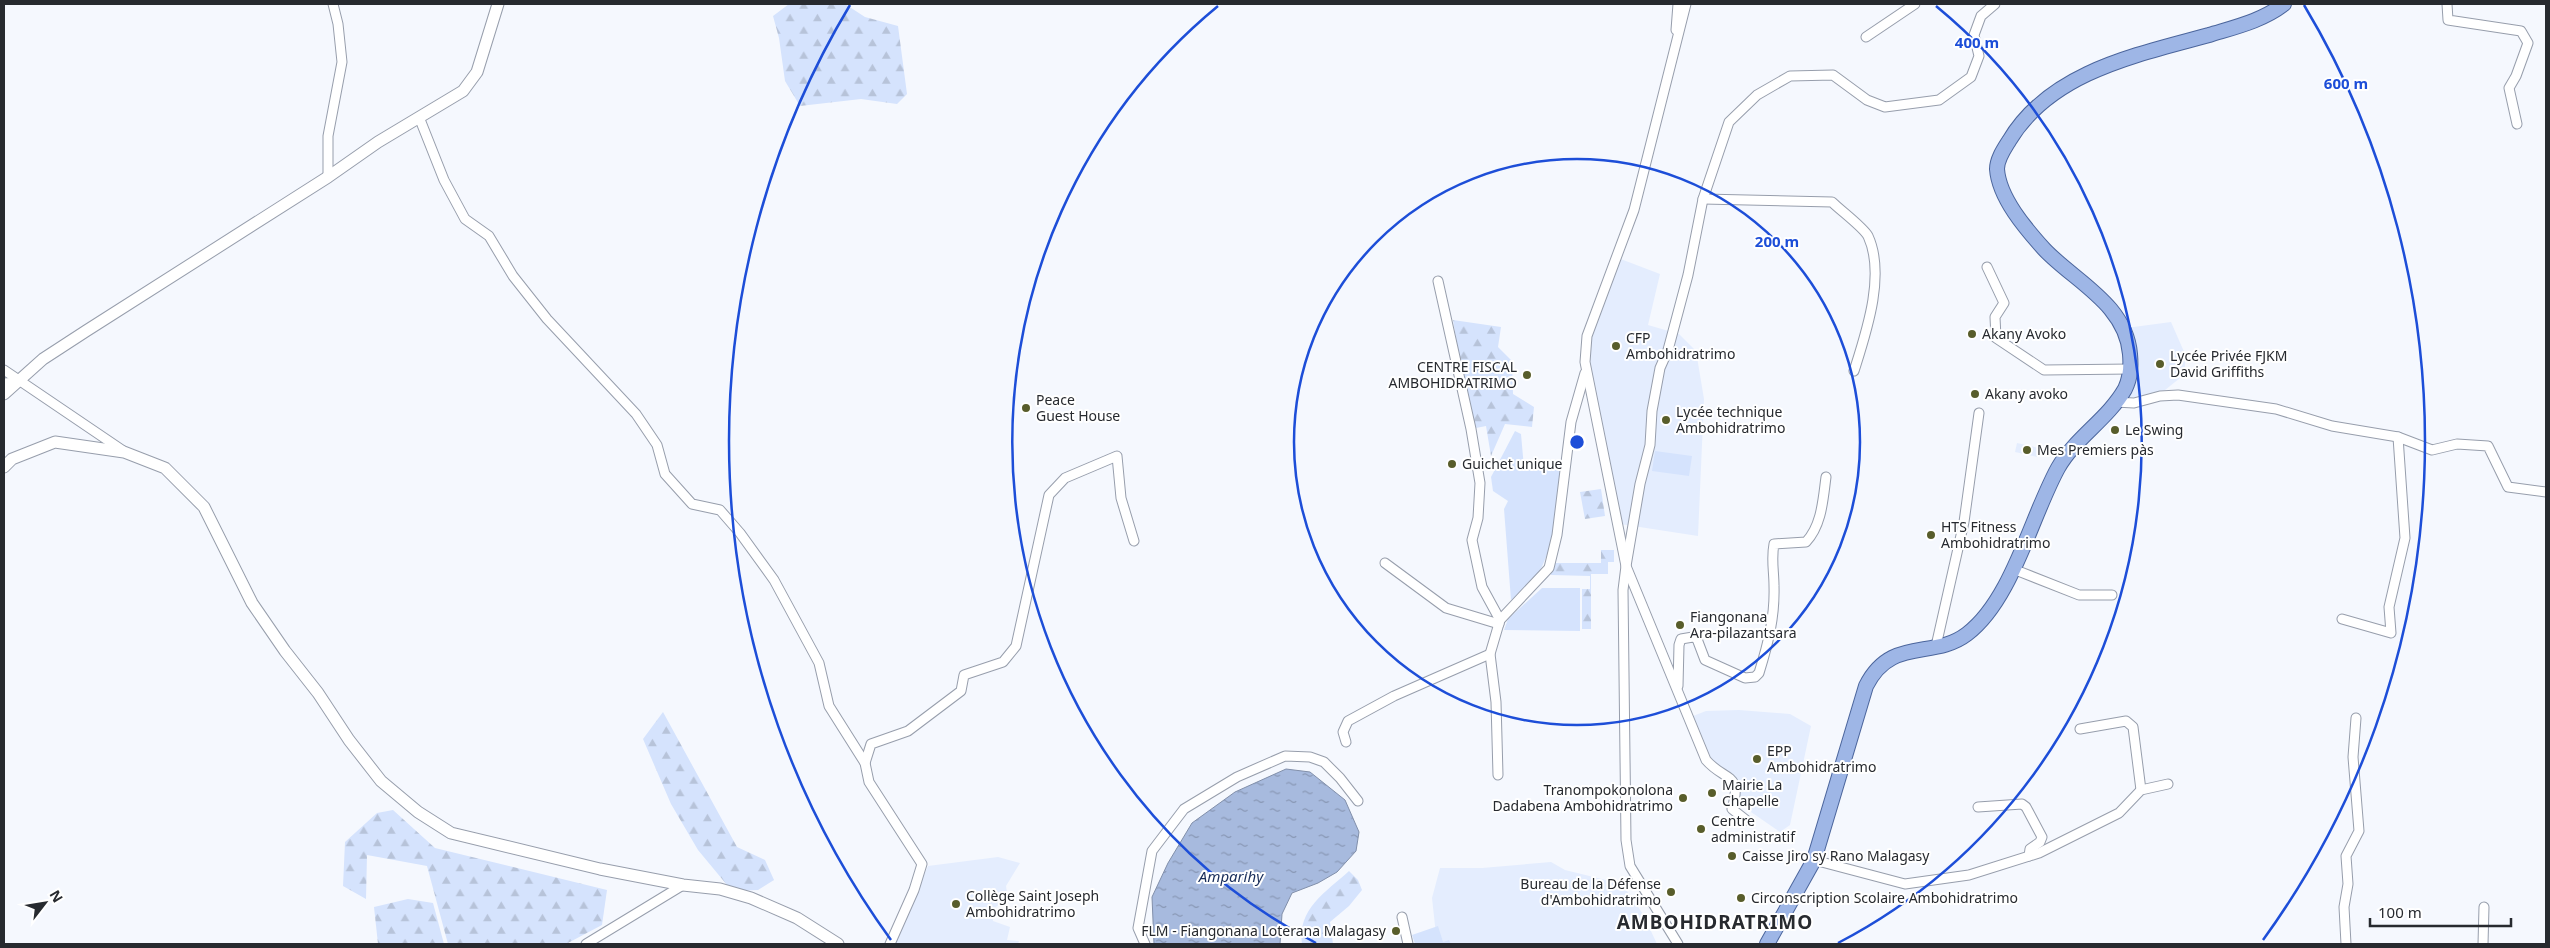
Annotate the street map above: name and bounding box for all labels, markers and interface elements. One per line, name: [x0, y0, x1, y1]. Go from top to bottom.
text: 400 m: [1955, 32, 1999, 52]
text: 600 m: [2324, 73, 2368, 93]
text: 200 m: [1755, 231, 1799, 251]
place label: Akany Avoko: [1982, 324, 2066, 343]
place label: CFP Ambohidratrimo: [1626, 328, 1735, 363]
marker: Akany Avoko: [1966, 328, 1978, 340]
marker: CFP Ambohidratrimo: [1610, 340, 1622, 352]
place label: Lycée Privée FJKM David Griffiths: [2170, 346, 2288, 381]
place label: CENTRE FISCAL AMBOHIDRATRIMO: [1388, 357, 1517, 392]
marker: Lycée Privée FJKM David Griffiths: [2154, 358, 2166, 370]
marker: CENTRE FISCAL AMBOHIDRATRIMO: [1521, 369, 1533, 381]
place label: Akany avoko: [1985, 384, 2068, 403]
marker: Akany avoko: [1969, 388, 1981, 400]
place label: Peace Guest House: [1036, 390, 1120, 425]
marker: Peace Guest House: [1020, 402, 1032, 414]
place label: Lycée technique Ambohidratrimo: [1676, 402, 1785, 437]
marker: Lycée technique Ambohidratrimo: [1660, 414, 1672, 426]
place label: Le Swing: [2125, 420, 2183, 439]
marker: Le Swing: [2109, 424, 2121, 436]
centre of rings: [1568, 433, 1586, 451]
place label: Mes Premiers pàs: [2037, 440, 2154, 459]
marker: Mes Premiers pàs: [2021, 444, 2033, 456]
place label: Guichet unique: [1462, 454, 1563, 473]
marker: Guichet unique: [1446, 458, 1458, 470]
place label: HTS Fitness Ambohidratrimo: [1941, 517, 2050, 552]
marker: HTS Fitness Ambohidratrimo: [1925, 529, 1937, 541]
place label: Fiangonana Ara-pilazantsara: [1690, 607, 1797, 642]
marker: Fiangonana Ara-pilazantsara: [1674, 619, 1686, 631]
place label: EPP Ambohidratrimo: [1767, 741, 1876, 776]
marker: EPP Ambohidratrimo: [1751, 753, 1763, 765]
place label: Mairie La Chapelle: [1722, 775, 1782, 810]
place label: Tranompokonolona Dadabena Ambohidratrimo: [1492, 780, 1673, 815]
marker: Mairie La Chapelle: [1706, 787, 1718, 799]
marker: Tranompokonolona Dadabena Ambohidratrimo: [1677, 792, 1689, 804]
place label: Centre administratif: [1711, 811, 1796, 846]
marker: Centre administratif: [1695, 823, 1707, 835]
place label: Caisse Jiro sy Rano Malagasy: [1742, 846, 1930, 865]
marker: Caisse Jiro sy Rano Malagasy: [1726, 850, 1738, 862]
water label: Amparihy: [1198, 866, 1264, 886]
place label: Bureau de la Défense d'Ambohidratrimo: [1520, 874, 1661, 909]
north arrow: [20, 878, 70, 928]
text: N: [45, 886, 68, 906]
place label: Collège Saint Joseph Ambohidratrimo: [966, 886, 1099, 921]
marker: Bureau de la Défense d'Ambohidratrimo: [1665, 886, 1677, 898]
place label: Circonscription Scolaire Ambohidratrimo: [1751, 888, 2018, 907]
marker: Circonscription Scolaire Ambohidratrimo: [1735, 892, 1747, 904]
scale bar: [2370, 896, 2511, 928]
marker: Collège Saint Joseph Ambohidratrimo: [950, 898, 962, 910]
text: 100 m: [2378, 902, 2422, 922]
district label: AMBOHIDRATRIMO: [1617, 909, 1813, 935]
place label: FLM - Fiangonana Loterana Malagasy: [1141, 921, 1387, 940]
marker: FLM - Fiangonana Loterana Malagasy: [1390, 925, 1402, 937]

